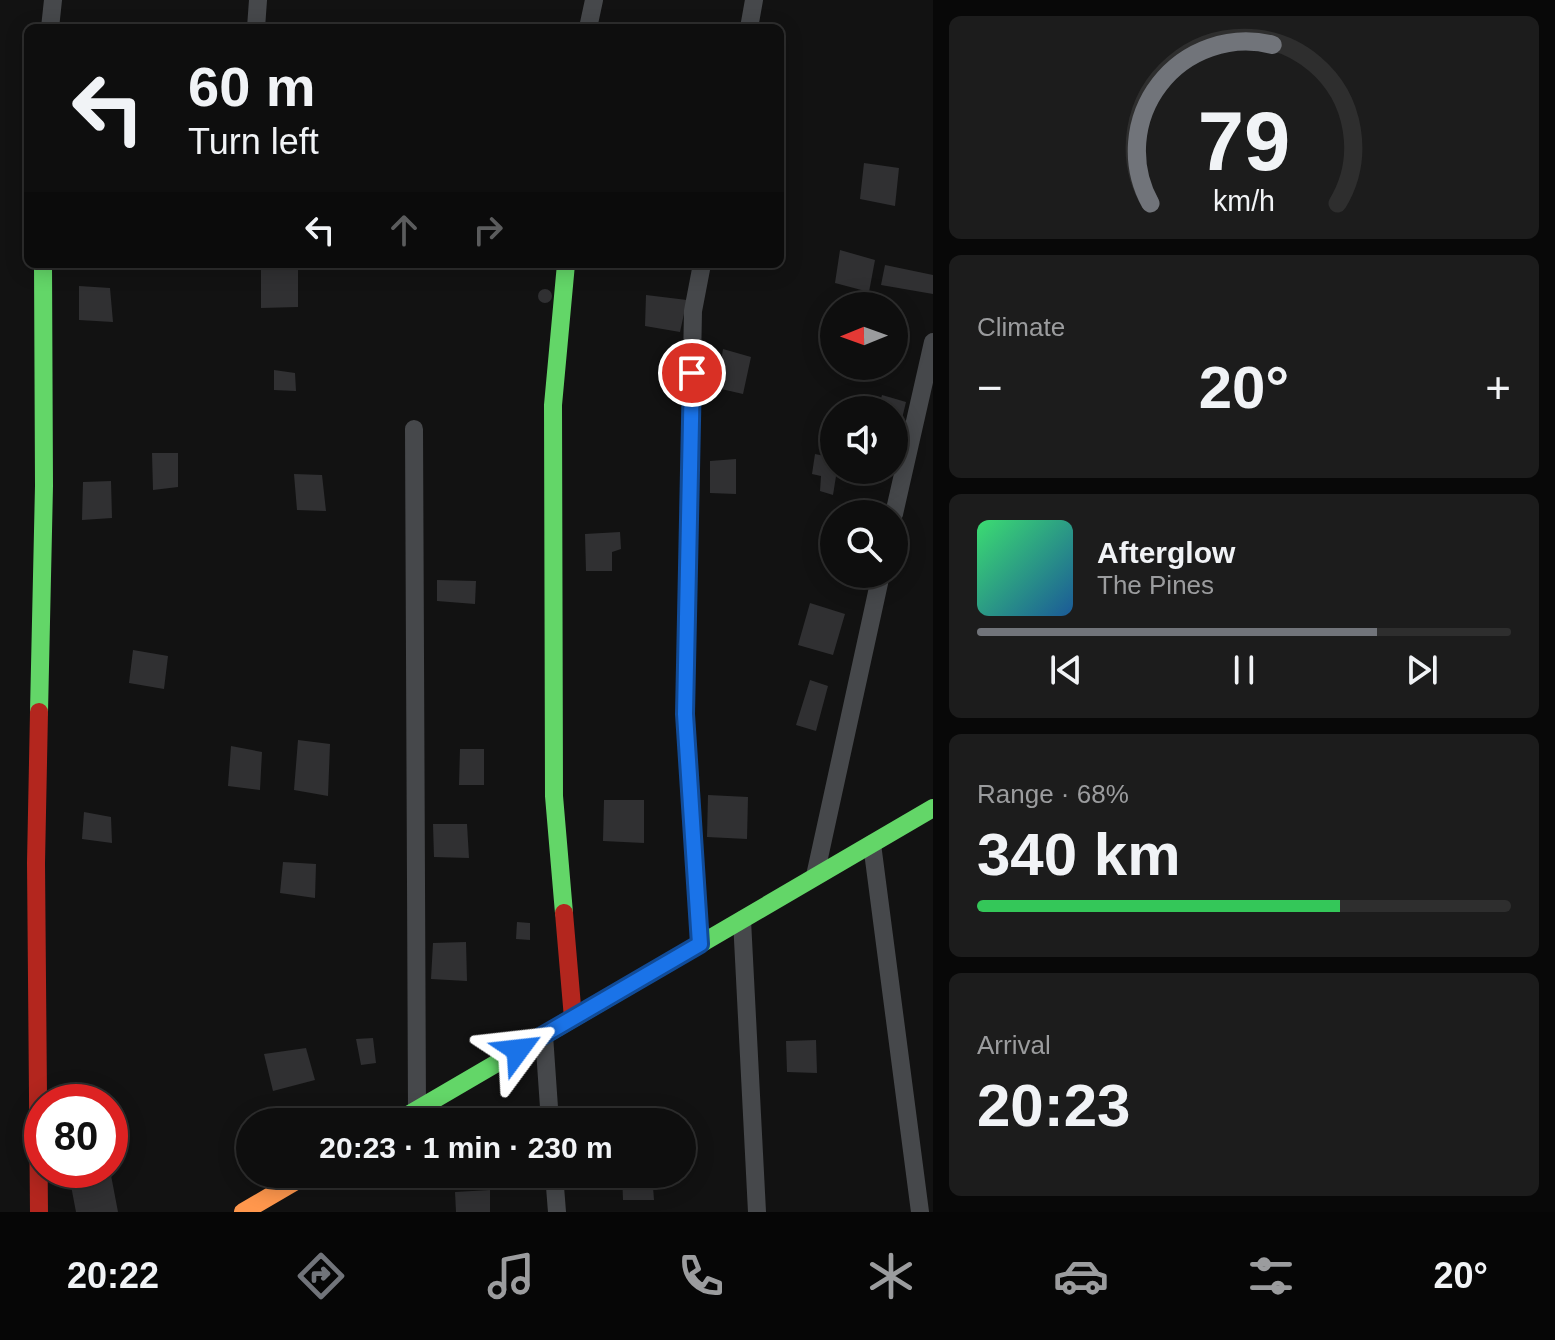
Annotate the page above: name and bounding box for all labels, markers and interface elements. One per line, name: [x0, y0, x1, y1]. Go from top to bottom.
text: 60 m: [188, 55, 316, 118]
icon: left: [56, 56, 160, 160]
text: 79: [1198, 94, 1290, 187]
text: Turn left: [188, 121, 319, 162]
text: km/h: [1213, 185, 1275, 217]
icon: left: [298, 208, 342, 252]
icon: ahead: [382, 208, 426, 252]
icon: right: [466, 208, 510, 252]
north arrow: [820, 292, 908, 380]
map controls: [820, 292, 908, 588]
text: Climate: [977, 312, 1065, 342]
pin: [658, 339, 726, 407]
icon: arrive: [670, 351, 714, 395]
text: 20°: [1199, 354, 1289, 421]
text: −: [977, 363, 1003, 412]
text: +: [1485, 363, 1511, 412]
button: sound: [820, 396, 908, 484]
button: search: [820, 500, 908, 588]
text: Afterglow: [1097, 536, 1235, 569]
text: The Pines: [1097, 570, 1214, 600]
icon: previous: [1044, 648, 1088, 692]
icon: pause: [1222, 648, 1266, 692]
icon: next: [1400, 648, 1444, 692]
text: Range · 68%: [977, 779, 1129, 809]
text: 340 km: [977, 821, 1181, 888]
position arrow: [476, 1008, 560, 1092]
text: Arrival: [977, 1030, 1051, 1060]
text: 20:23: [977, 1072, 1130, 1139]
speed limit sign: 80: [24, 1084, 128, 1188]
text: 20:23 · 1 min · 230 m: [319, 1131, 613, 1164]
icon: directions: [293, 1248, 349, 1304]
icon: music: [483, 1248, 539, 1304]
icon: phone: [673, 1248, 729, 1304]
icon: climate: [863, 1248, 919, 1304]
icon: car: [1053, 1248, 1109, 1304]
icon: filters: [1243, 1248, 1299, 1304]
text: 20:22: [67, 1255, 159, 1296]
text: 20°: [1433, 1255, 1488, 1296]

